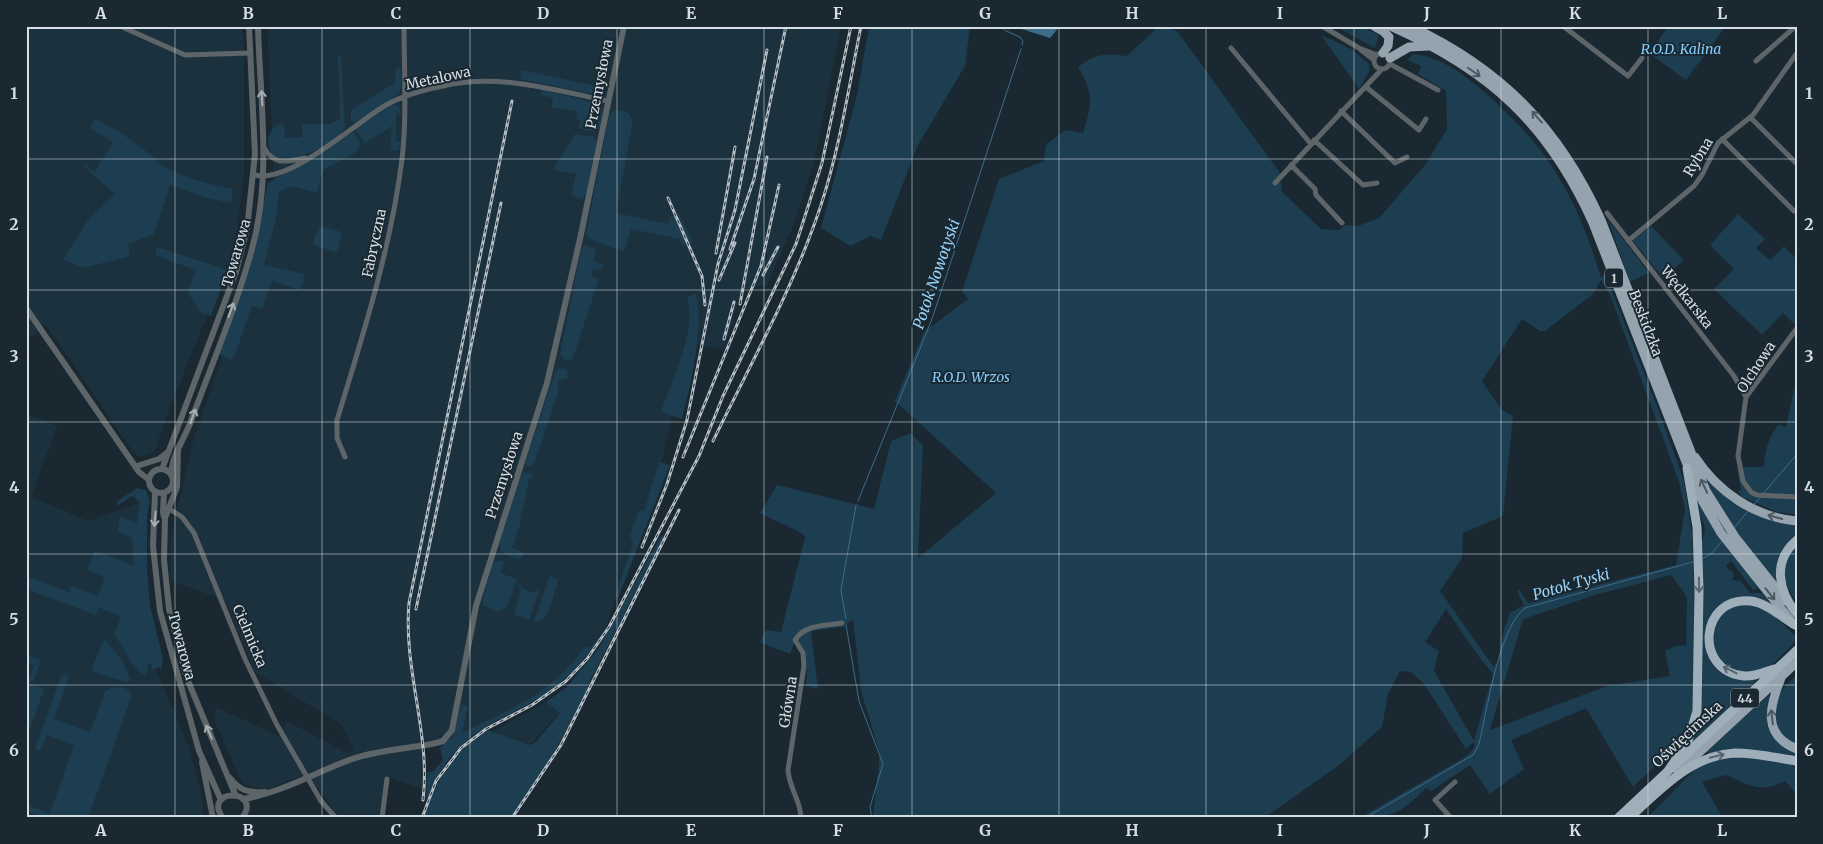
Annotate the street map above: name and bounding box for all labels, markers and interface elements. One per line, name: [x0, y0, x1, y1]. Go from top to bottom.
text: A: [94, 3, 107, 23]
text: B: [242, 3, 254, 23]
text: C: [391, 3, 401, 23]
text: D: [537, 3, 549, 23]
text: E: [686, 3, 697, 23]
text: F: [833, 3, 843, 23]
text: G: [979, 3, 991, 23]
text: H: [1125, 3, 1139, 23]
text: I: [1277, 3, 1283, 23]
text: J: [1423, 3, 1430, 23]
text: K: [1569, 3, 1581, 23]
text: L: [1717, 3, 1727, 23]
street label: Przemysłowa: [582, 37, 617, 130]
park label: R.O.D. Kalina: [1641, 40, 1721, 58]
street label: Metalowa: [404, 62, 473, 94]
one-way arrow: [1467, 66, 1480, 77]
text: 1: [10, 83, 18, 103]
text: 1: [1805, 83, 1813, 103]
one-way arrow: [257, 91, 266, 107]
one-way arrow: [1531, 110, 1542, 123]
street label: Rybna: [1679, 134, 1717, 180]
street label: Fabryczna: [358, 206, 390, 279]
text: 2: [9, 214, 19, 234]
text: 2: [1804, 214, 1814, 234]
street label: Towarowa: [218, 216, 254, 289]
water label: Potok Nowotyski: [908, 217, 964, 331]
street label: Wędkarska: [1656, 261, 1717, 332]
road number: 1: [1605, 268, 1623, 288]
street label: Beskidzka: [1625, 287, 1667, 359]
one-way arrow: [227, 303, 236, 318]
street label: Olchowa: [1733, 337, 1780, 396]
text: 3: [9, 346, 19, 366]
text: 3: [1804, 346, 1814, 366]
park label: R.O.D. Wrzos: [932, 368, 1010, 386]
one-way arrow: [189, 409, 198, 424]
street label: Przemysłowa: [481, 429, 527, 521]
text: 4: [9, 477, 19, 497]
text: 4: [1804, 477, 1814, 497]
one-way arrow: [1699, 479, 1708, 494]
one-way arrow: [150, 510, 160, 526]
one-way arrow: [1767, 511, 1783, 521]
water label: Potok Tyski: [1530, 564, 1612, 604]
one-way arrow: [1694, 577, 1704, 593]
one-way arrow: [1764, 587, 1775, 600]
street label: Cielmicka: [229, 602, 272, 671]
text: 5: [9, 609, 19, 629]
text: 5: [1804, 609, 1814, 629]
street label: Towarowa: [164, 610, 200, 683]
one-way arrow: [1723, 665, 1738, 674]
street label: Główna: [775, 674, 801, 729]
road number: 44: [1731, 688, 1759, 708]
street label: Oświęcimska: [1648, 697, 1726, 771]
one-way arrow: [1766, 709, 1776, 725]
one-way arrow: [204, 725, 214, 740]
text: 6: [9, 740, 19, 760]
text: 6: [1804, 740, 1814, 760]
one-way arrow: [1708, 751, 1724, 760]
text: A: [94, 820, 107, 840]
text: B: [242, 820, 254, 840]
text: C: [391, 820, 401, 840]
text: D: [537, 820, 549, 840]
text: E: [686, 820, 697, 840]
text: F: [833, 820, 843, 840]
text: G: [979, 820, 991, 840]
text: H: [1125, 820, 1139, 840]
text: I: [1277, 820, 1283, 840]
text: J: [1423, 820, 1430, 840]
text: K: [1569, 820, 1581, 840]
text: L: [1717, 820, 1727, 840]

